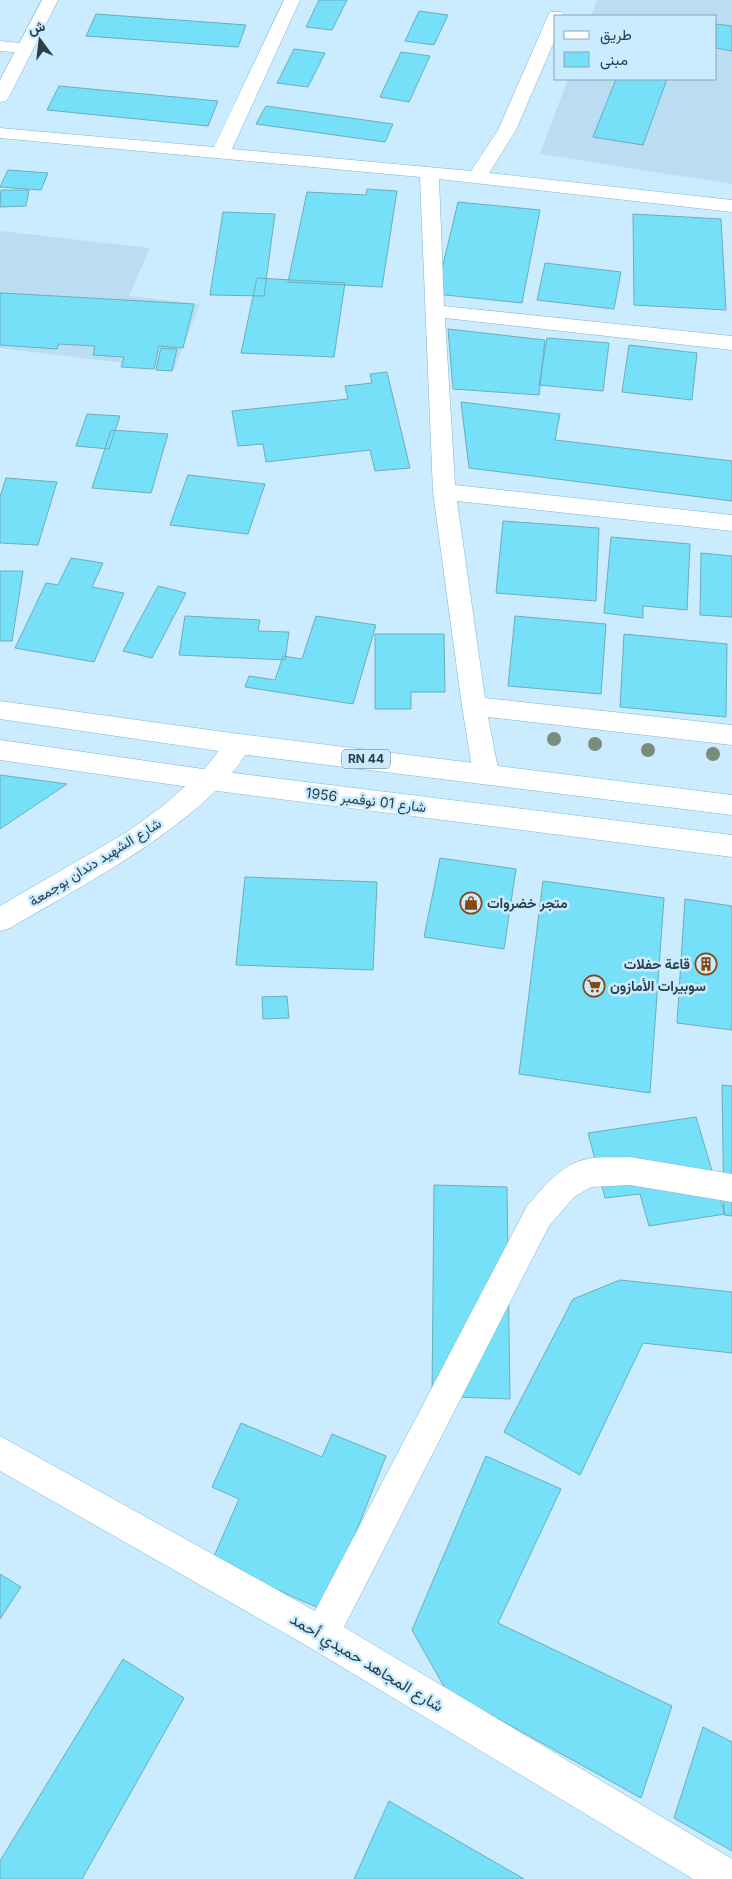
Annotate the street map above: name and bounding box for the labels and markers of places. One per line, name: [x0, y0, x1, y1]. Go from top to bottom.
shop icon: متجر خضروات: [459, 891, 483, 915]
place label: متجر خضروات: [487, 894, 568, 912]
building icon: قاعة حفلات: [694, 952, 718, 976]
place label: قاعة حفلات: [624, 955, 690, 972]
supermarket icon: سوبيرات الأمازون: [582, 974, 606, 998]
place label: سوبيرات الأمازون: [610, 977, 706, 995]

